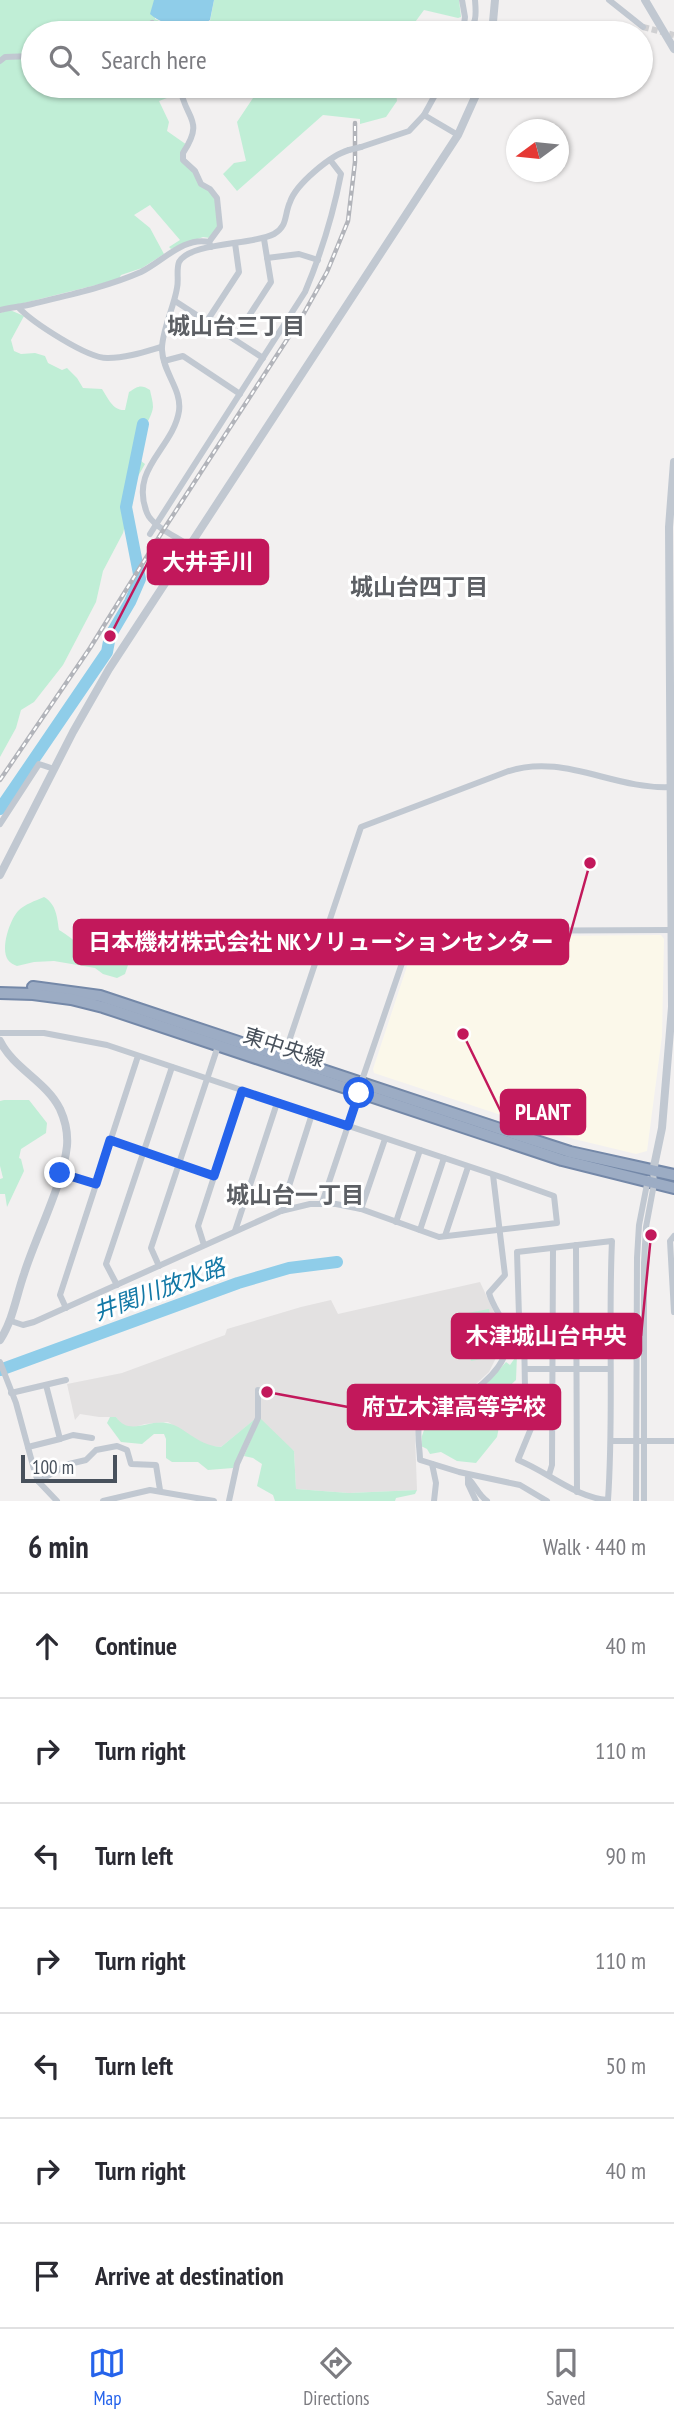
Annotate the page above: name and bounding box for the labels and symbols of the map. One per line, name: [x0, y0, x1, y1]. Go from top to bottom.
north arrow: [506, 119, 569, 182]
district label: 城山台三丁目: [167, 311, 305, 340]
callout: 大井手川: [148, 540, 268, 584]
text: 大井手川: [162, 547, 254, 576]
district label: 城山台四丁目: [350, 572, 488, 601]
callout: 日本機材株式会社 NKソリューションセンター: [74, 920, 568, 964]
text: 日本機材株式会社 NKソリューションセンター: [88, 927, 554, 956]
street label: 東中央線: [240, 1021, 328, 1073]
route start: [343, 1077, 374, 1108]
callout: PLANT: [501, 1090, 585, 1134]
text: PLANT: [515, 1097, 571, 1126]
route end: [44, 1157, 75, 1188]
district label: 城山台一丁目: [226, 1180, 364, 1209]
water label: 井関川放水路: [89, 1251, 231, 1326]
callout: 木津城山台中央: [452, 1314, 641, 1358]
text: 木津城山台中央: [466, 1321, 627, 1350]
callout: 府立木津高等学校: [348, 1385, 560, 1429]
text: 府立木津高等学校: [362, 1392, 546, 1421]
scale bar: [21, 1452, 117, 1484]

